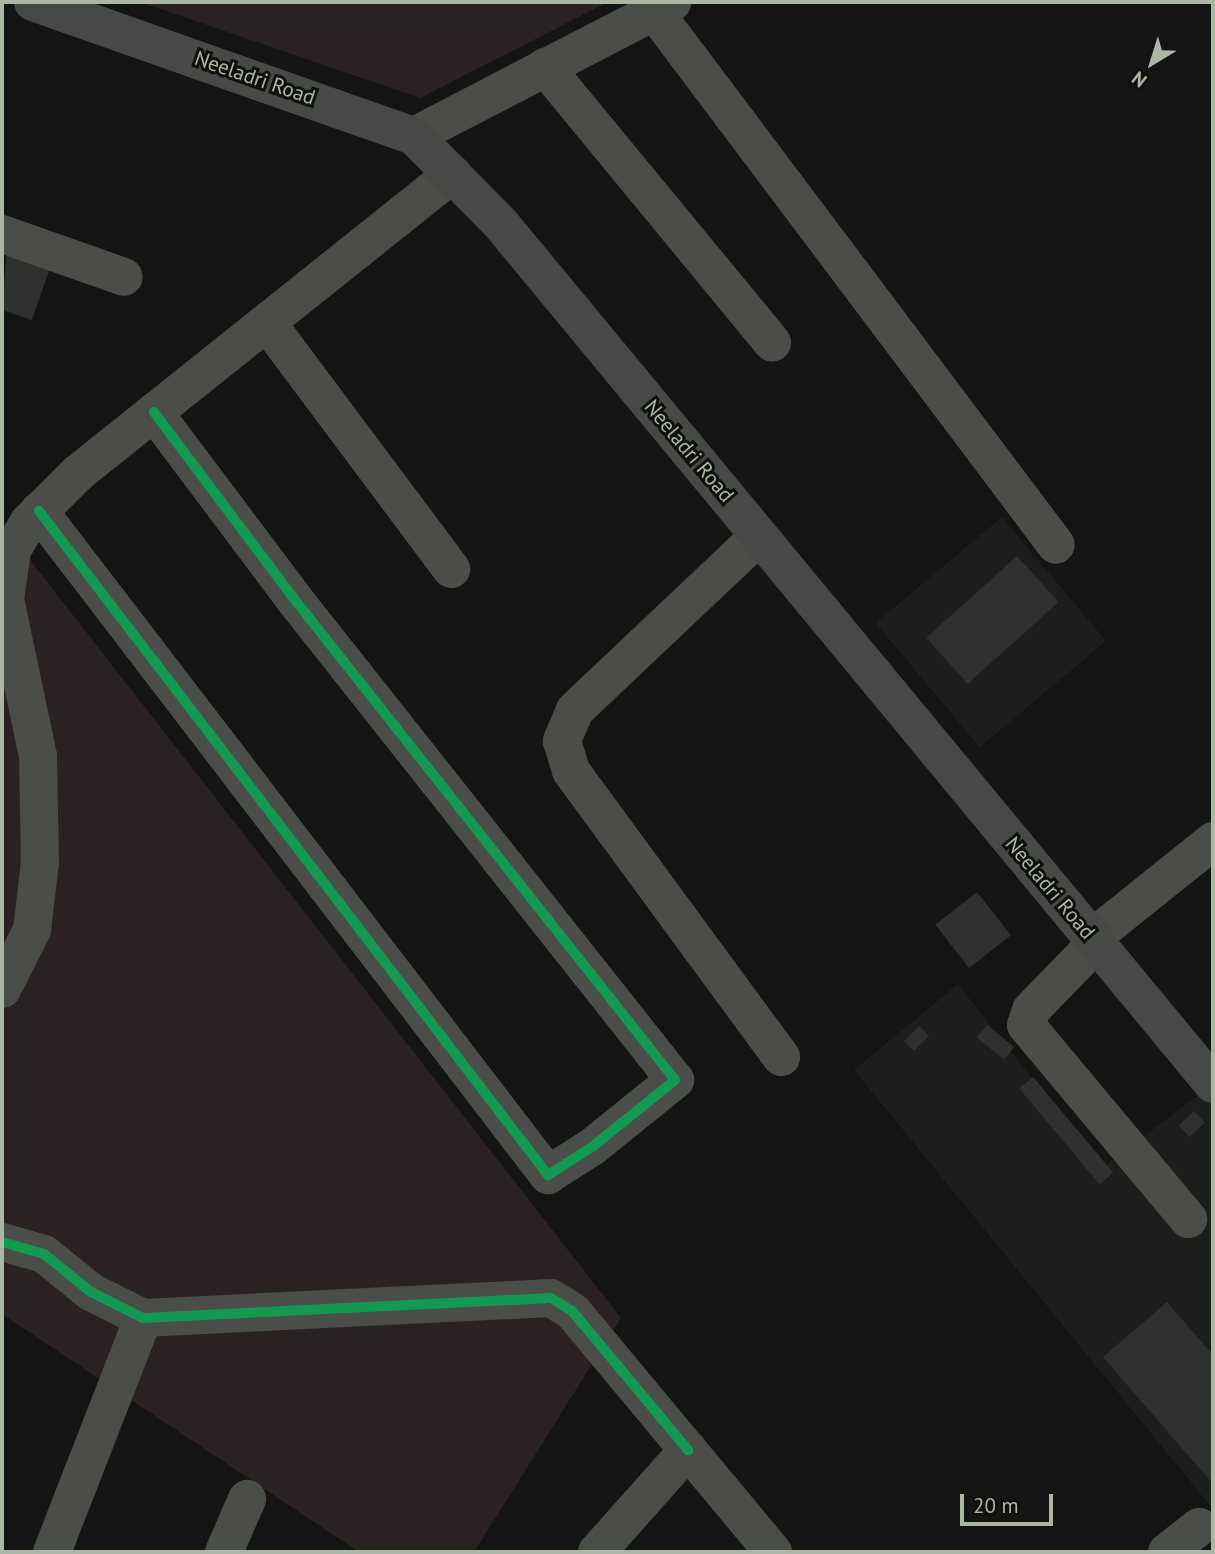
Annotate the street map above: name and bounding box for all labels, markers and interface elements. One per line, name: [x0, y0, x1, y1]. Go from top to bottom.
north arrow: [1117, 28, 1187, 98]
street label: Neeladri Road: [191, 46, 319, 110]
text: N: [1127, 66, 1151, 93]
street label: Neeladri Road: [639, 395, 739, 507]
street label: Neeladri Road: [1000, 832, 1100, 944]
scale bar: [963, 1480, 1056, 1524]
text: 20 m: [973, 1492, 1019, 1519]

